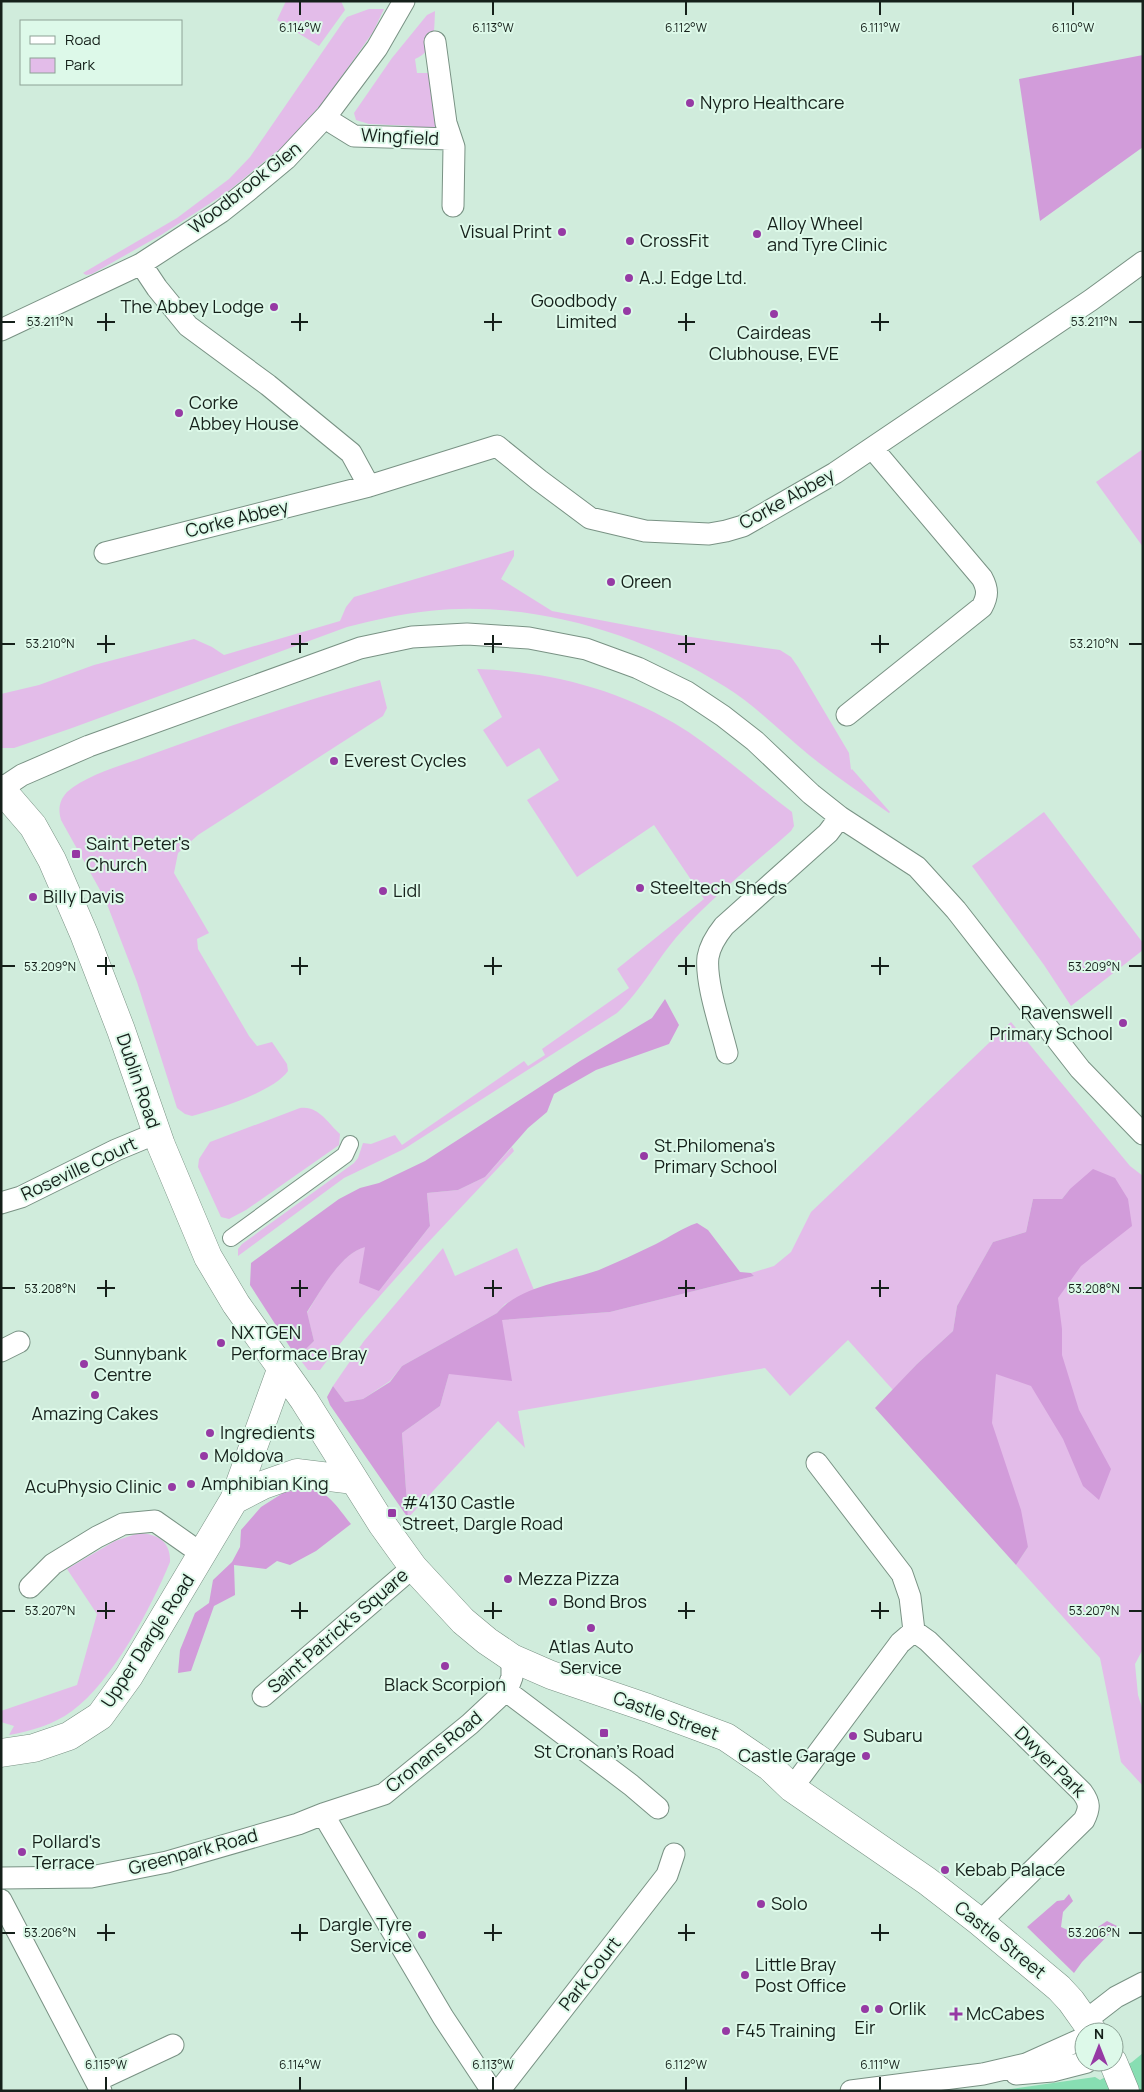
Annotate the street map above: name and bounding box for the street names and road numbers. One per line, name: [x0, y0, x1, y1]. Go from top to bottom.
street label: Wingfield: [360, 122, 440, 150]
street label: Woodbrook Glen: [183, 136, 305, 239]
street label: Corke Abbey: [735, 462, 839, 534]
street label: Corke Abbey: [183, 494, 291, 542]
street label: Dublin Road: [112, 1030, 166, 1131]
street label: Roseville Court: [17, 1131, 140, 1205]
street label: Saint Patrick's Square: [262, 1562, 413, 1698]
street label: Upper Dargle Road: [95, 1569, 199, 1712]
street label: Castle Street: [610, 1685, 722, 1745]
street label: Cronans Road: [380, 1705, 486, 1797]
street label: Dwyer Park: [1010, 1720, 1092, 1803]
street label: Greenpark Road: [125, 1822, 260, 1880]
street label: Castle Street: [950, 1895, 1051, 1983]
street label: Park Court: [553, 1932, 626, 2015]

